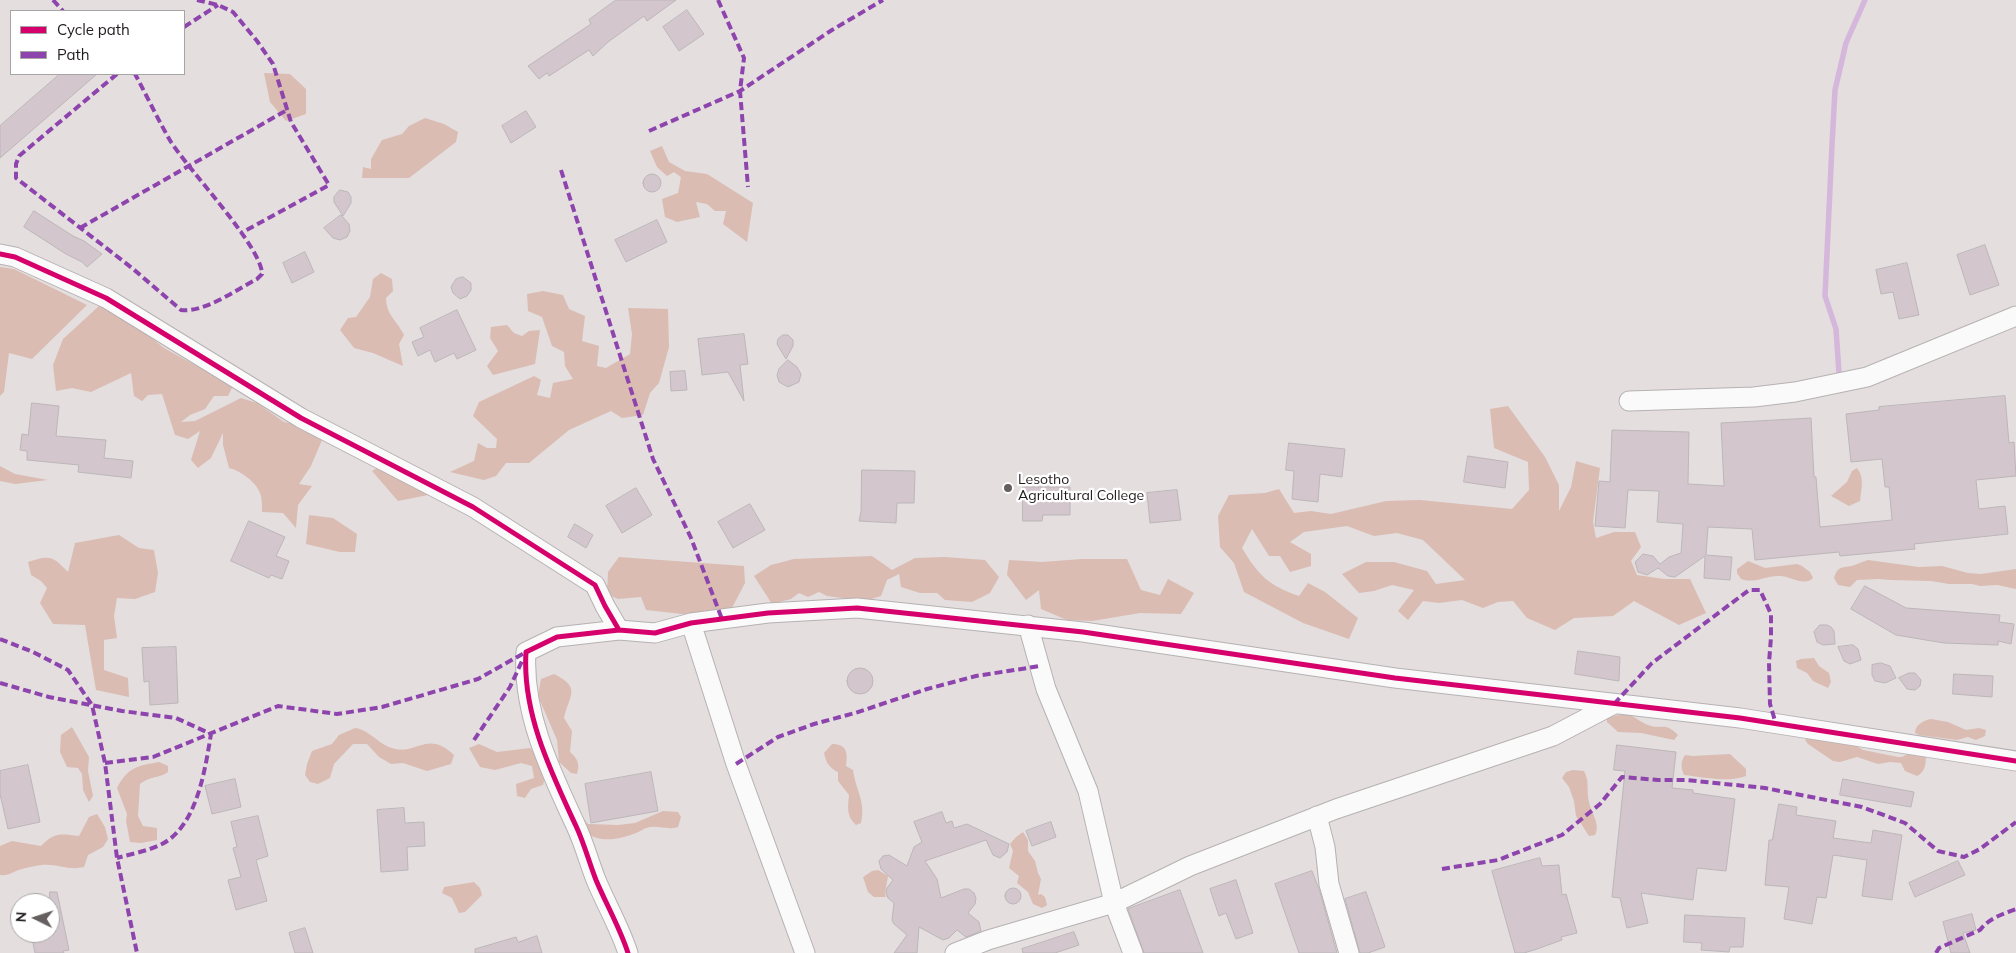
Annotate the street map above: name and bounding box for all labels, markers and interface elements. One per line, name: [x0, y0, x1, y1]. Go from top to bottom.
legend: [10, 10, 185, 75]
text: Cycle path: [57, 20, 130, 39]
text: Path: [57, 45, 89, 64]
place label: Lesotho Agricultural College: [1018, 472, 1144, 504]
marker: Lesotho Agricultural College: [1002, 482, 1014, 494]
north arrow: [10, 893, 60, 943]
text: N: [12, 911, 30, 923]

